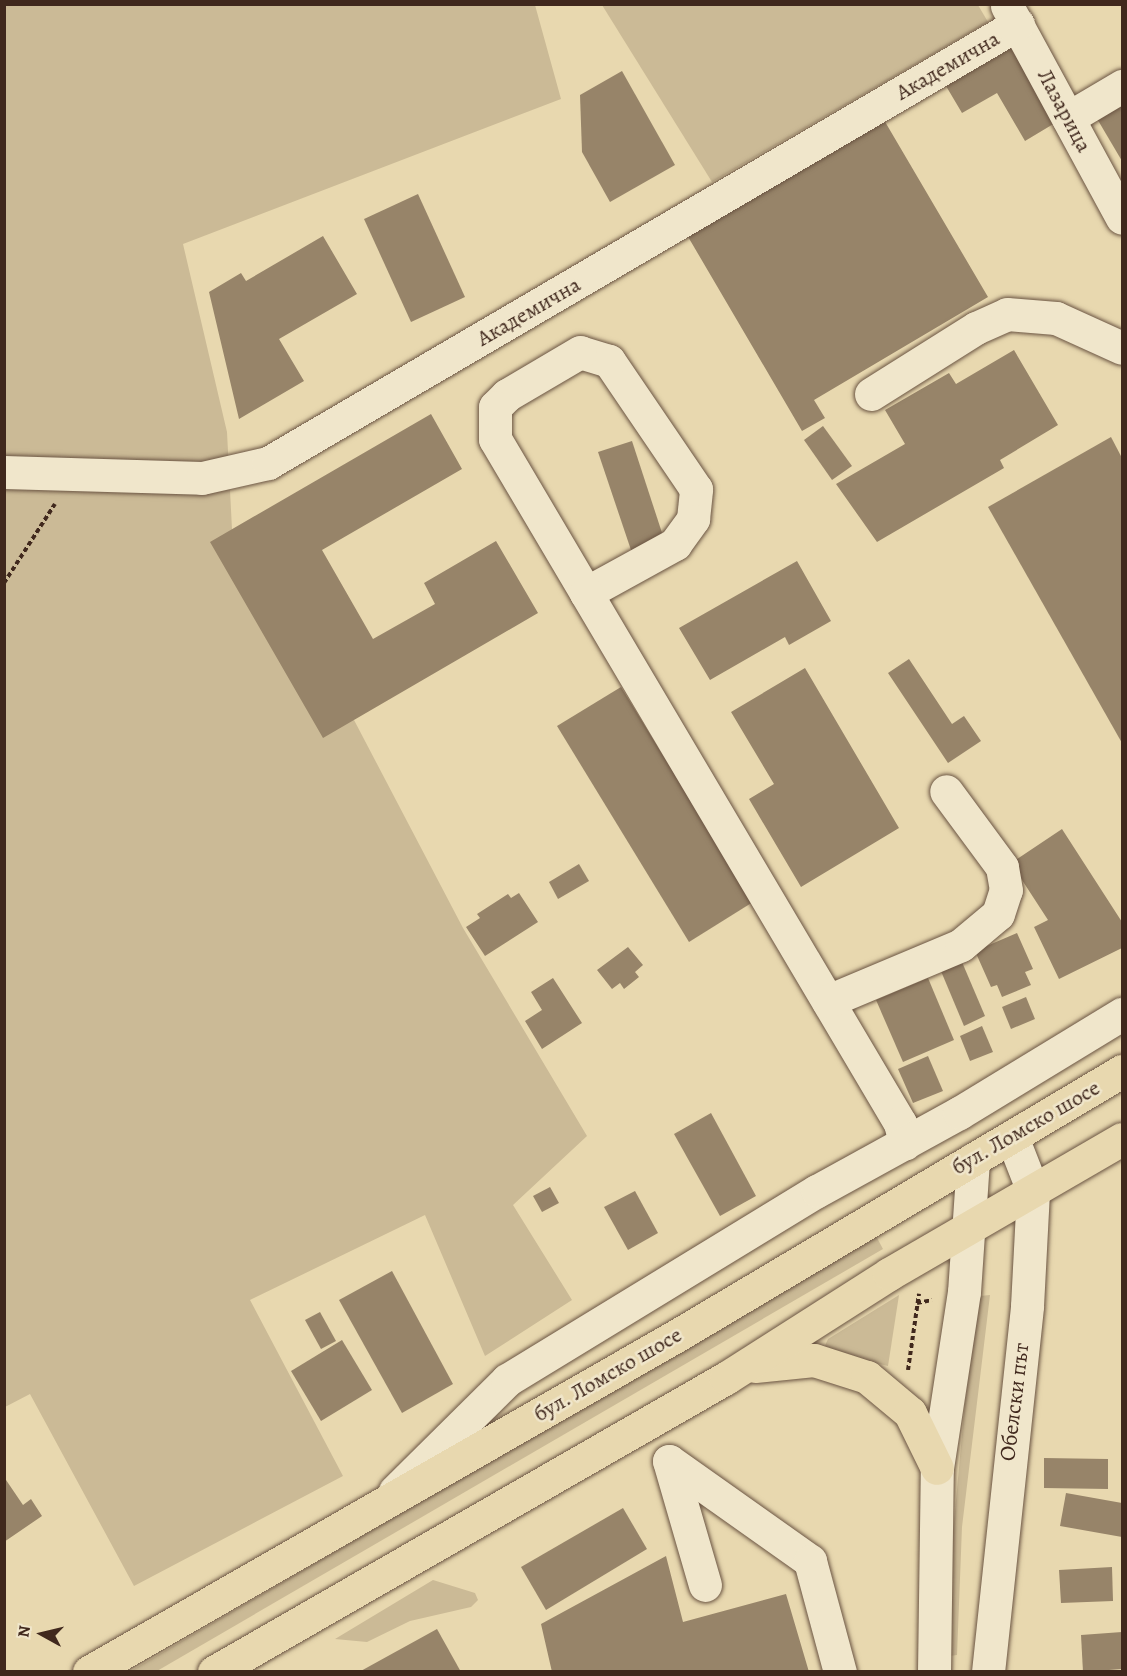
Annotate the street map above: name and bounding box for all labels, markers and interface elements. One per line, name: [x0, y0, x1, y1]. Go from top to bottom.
street label: Академична: [891, 26, 1005, 106]
street label: Лазарица: [1031, 65, 1097, 157]
street label: Академична: [472, 272, 586, 352]
street label: бул. Ломско шосе: [947, 1075, 1105, 1181]
street label: бул. Ломско шосе: [529, 1322, 687, 1428]
street label: Обелски път: [995, 1341, 1035, 1463]
north arrow: [12, 1604, 72, 1664]
text: N: [12, 1624, 36, 1639]

